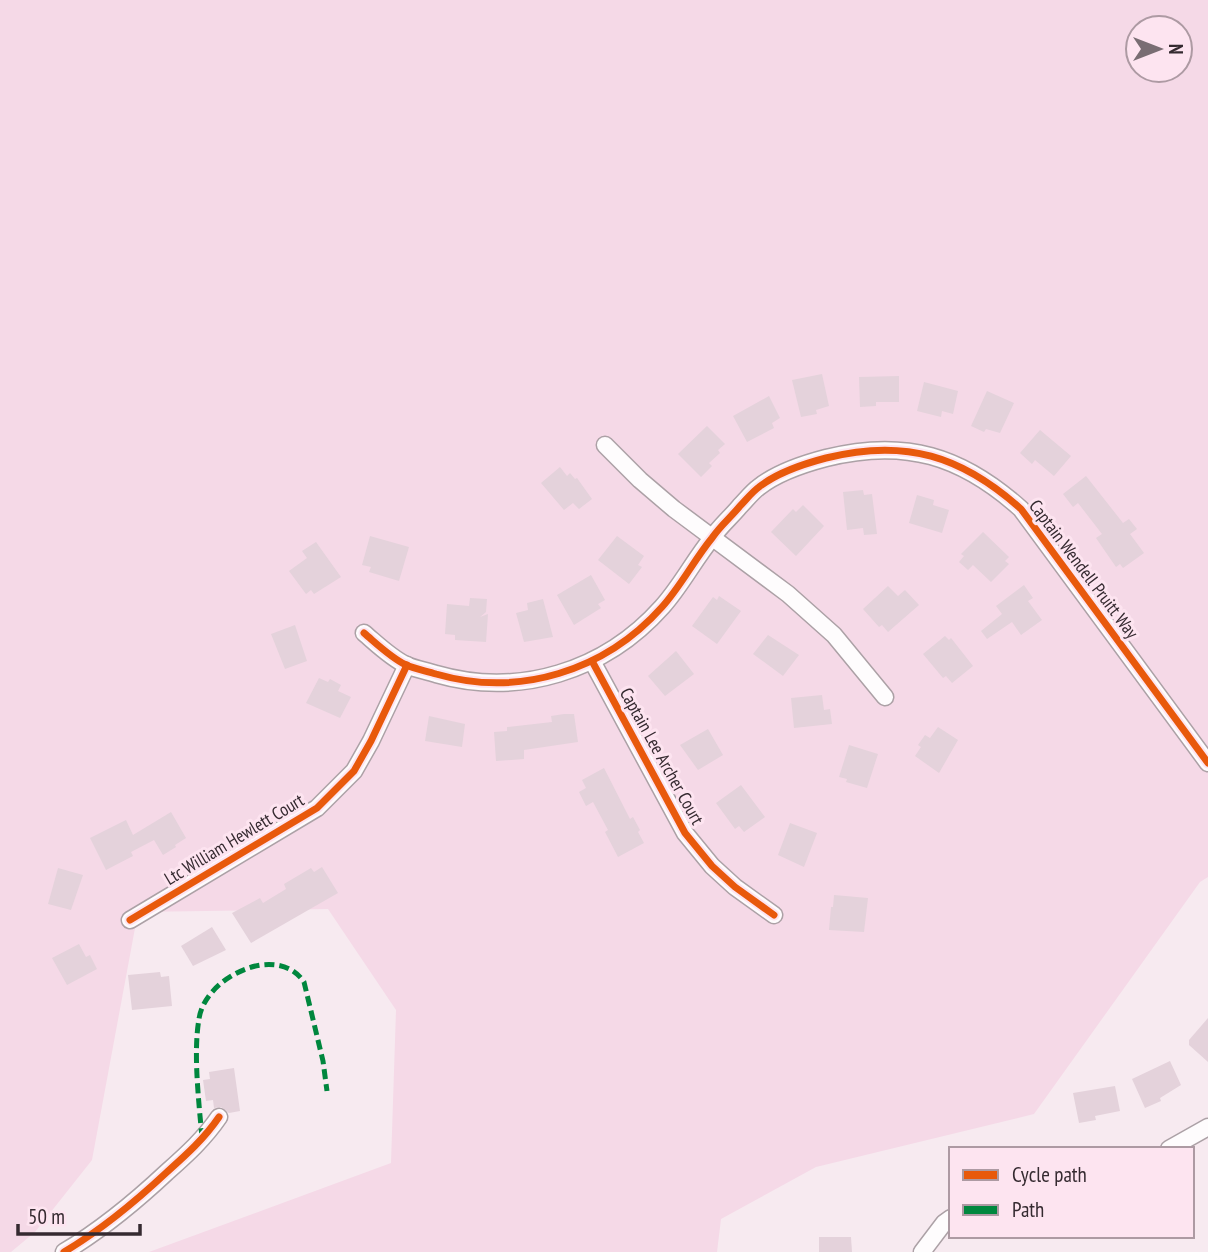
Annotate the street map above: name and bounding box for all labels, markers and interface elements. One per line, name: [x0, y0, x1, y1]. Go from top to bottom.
north arrow: [1124, 14, 1194, 84]
text: N: [1164, 44, 1188, 54]
street label: Captain Wendell Pruitt Way: [1024, 495, 1144, 643]
street label: Captain Lee Archer Court: [615, 683, 709, 829]
street label: Ltc William Hewlett Court: [160, 788, 308, 890]
legend: [949, 1147, 1194, 1238]
text: Cycle path: [1012, 1161, 1087, 1188]
scale bar: [18, 1192, 140, 1236]
text: Path: [1012, 1196, 1044, 1223]
text: 50 m: [28, 1203, 65, 1230]

